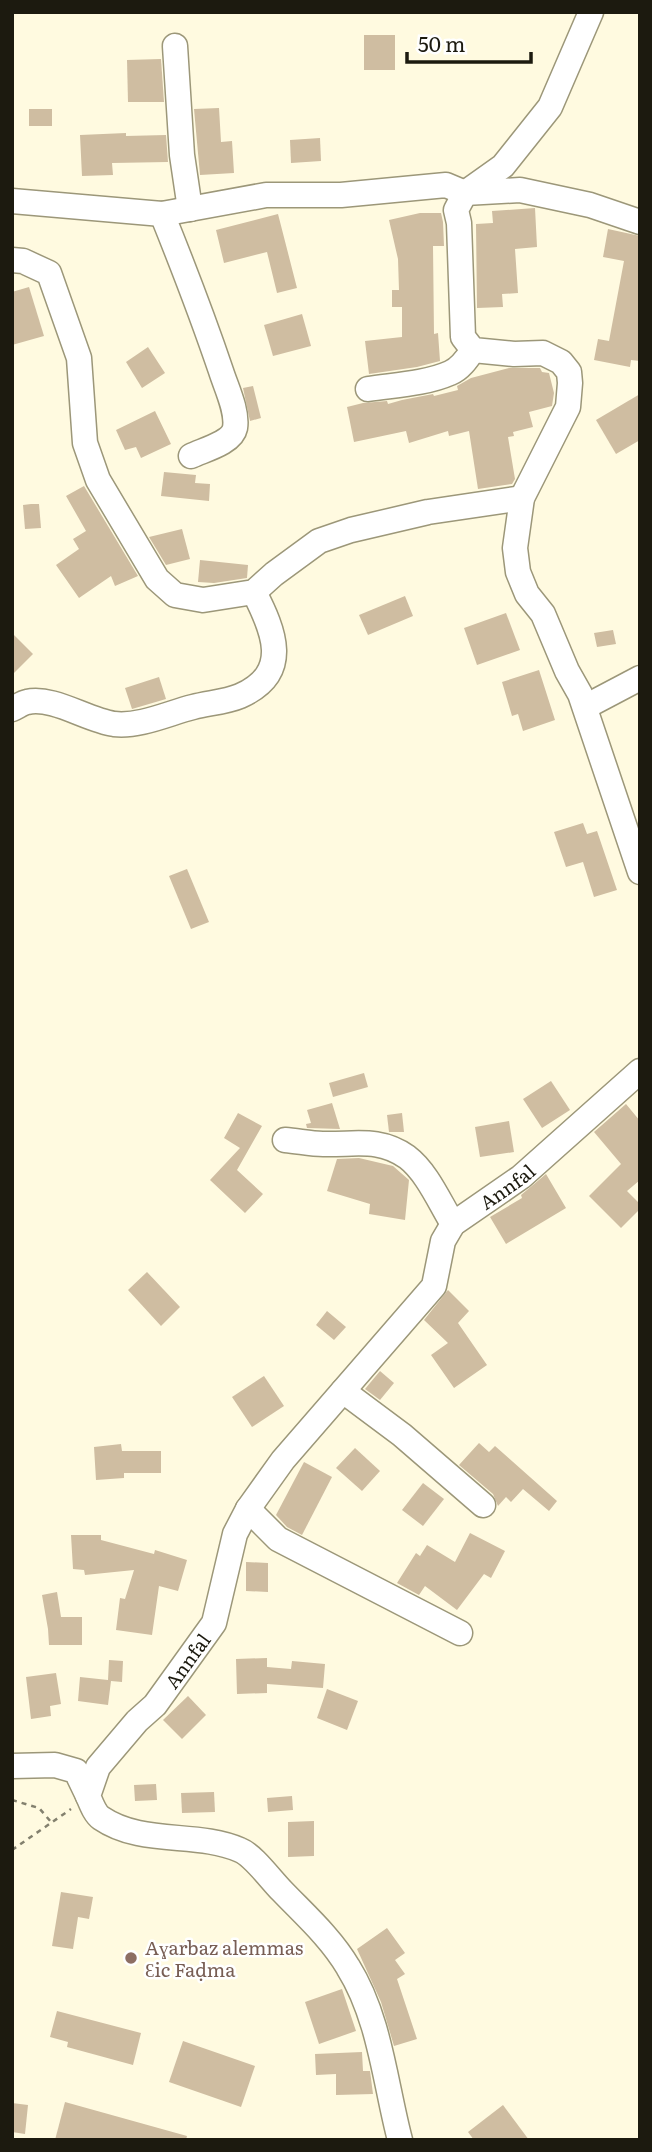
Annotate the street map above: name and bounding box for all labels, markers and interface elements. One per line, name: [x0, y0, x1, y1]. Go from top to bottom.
scale bar: [407, 21, 531, 65]
text: 50 m: [418, 27, 465, 58]
street label: Annfal: [474, 1157, 541, 1216]
street label: Annfal: [157, 1627, 217, 1694]
place label: Aɣarbaz alemmas Ɛic Faḍma: [145, 1933, 304, 1983]
marker: Aɣarbaz alemmas Ɛic Faḍma: [123, 1950, 139, 1966]

